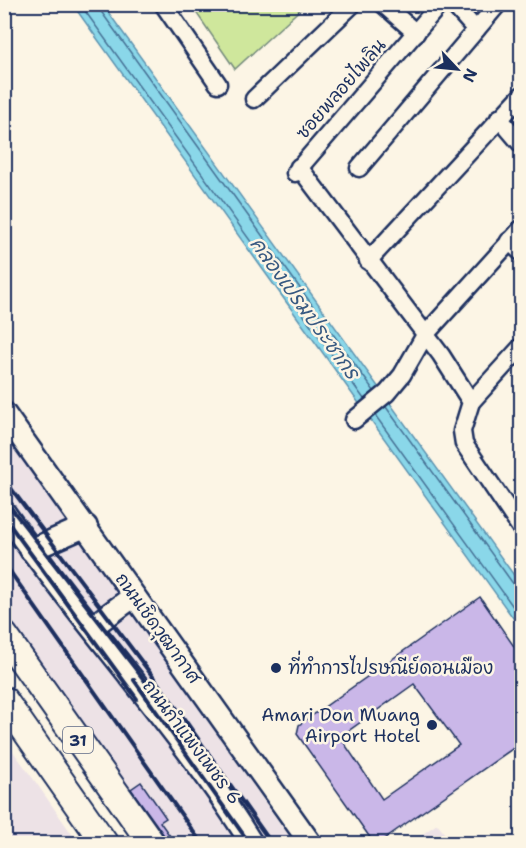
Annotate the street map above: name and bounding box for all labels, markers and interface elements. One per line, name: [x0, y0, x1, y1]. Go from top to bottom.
street label: ซอยพลอยไพลิน: [290, 33, 391, 144]
north arrow: [427, 39, 487, 99]
text: N: [458, 65, 482, 86]
water label: คลองเปรมประชากร: [245, 232, 367, 386]
street label: ถนนเชิดวุฒากาศ: [108, 568, 207, 691]
place label: ที่ทำการไปรษณีย์ดอนเมือง: [288, 650, 493, 680]
marker: ที่ทำการไปรษณีย์ดอนเมือง: [269, 661, 283, 675]
street label: ถนนกำแพงเพชร 6: [137, 675, 247, 809]
place label: Amari Don Muang Airport Hotel: [261, 703, 421, 748]
marker: Amari Don Muang Airport Hotel: [425, 718, 439, 732]
road number: 31: [63, 727, 93, 753]

